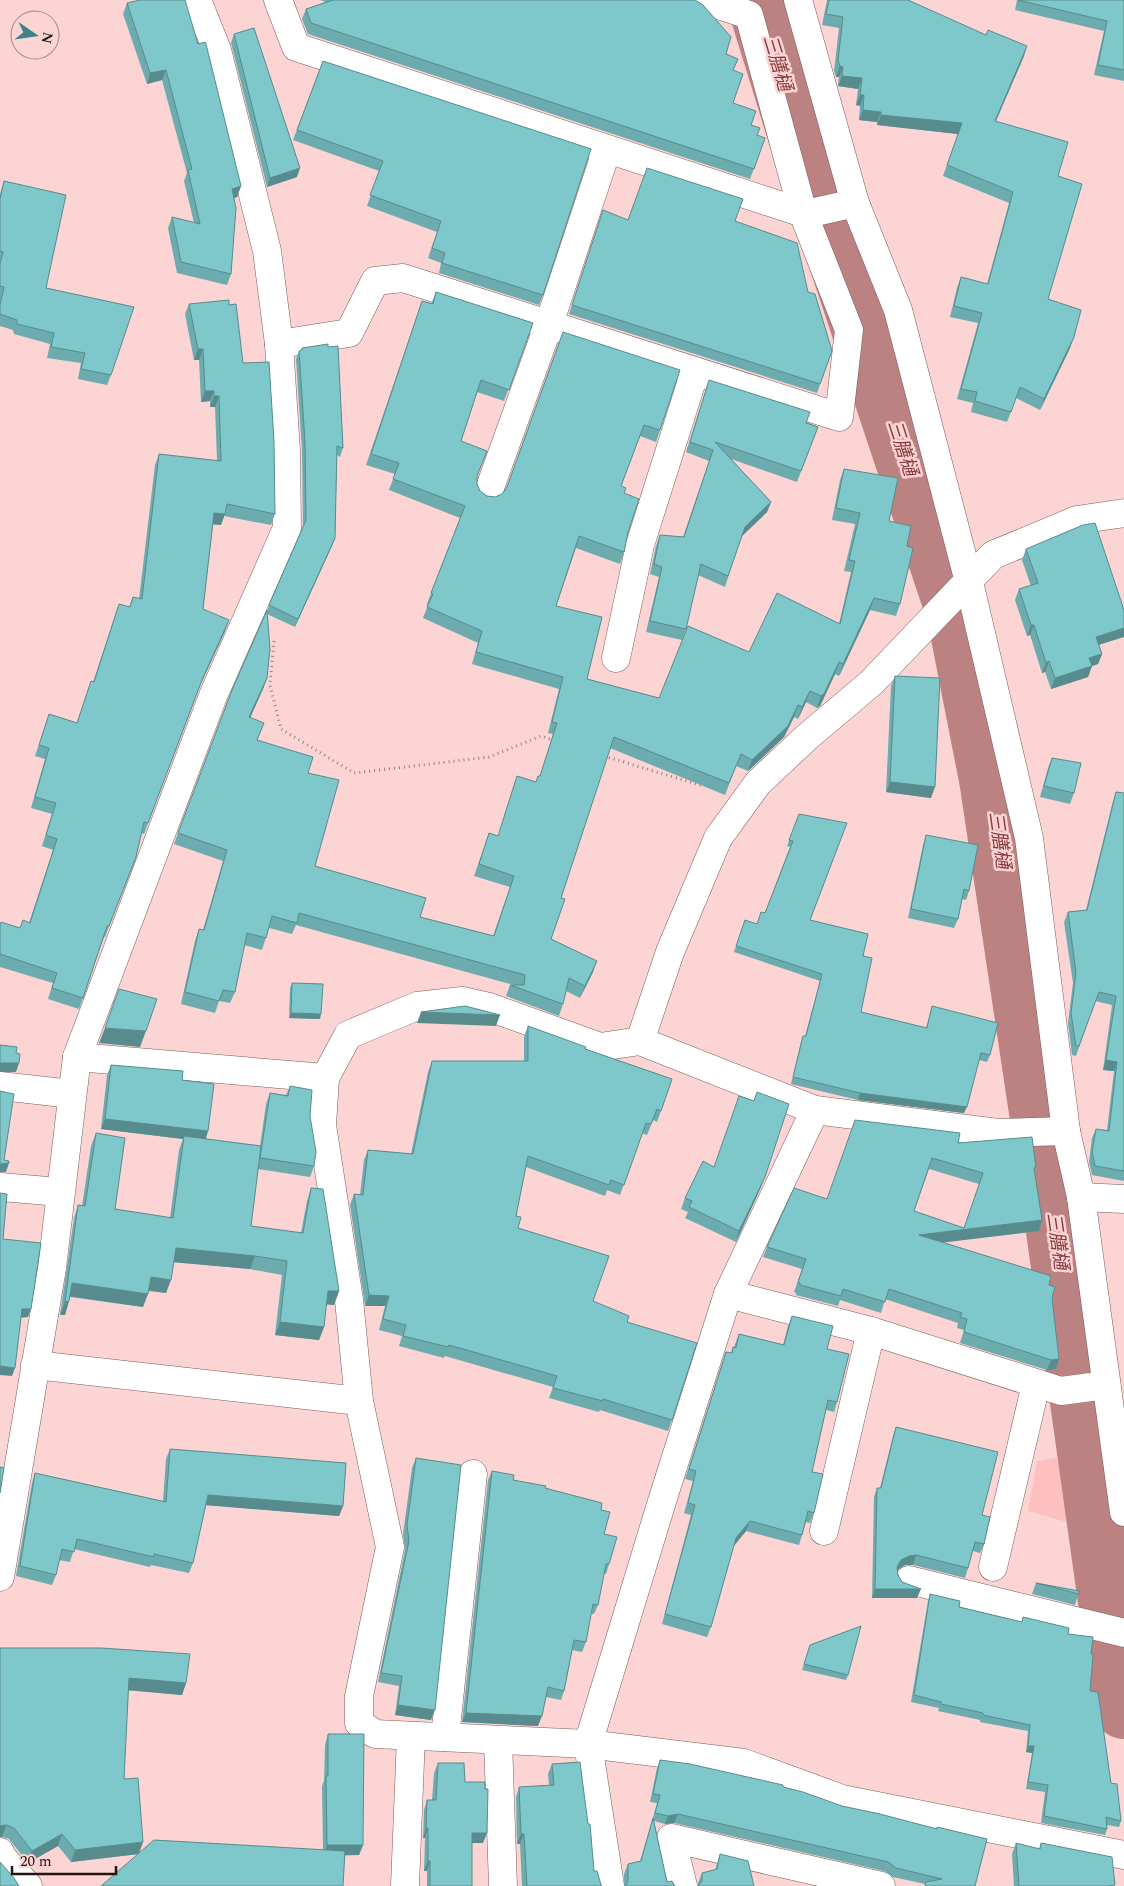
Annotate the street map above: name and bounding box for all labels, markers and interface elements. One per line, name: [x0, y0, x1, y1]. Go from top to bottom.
north arrow: [10, 10, 60, 60]
text: N: [36, 30, 59, 46]
water label: 三膳樋: [755, 31, 800, 97]
water label: 三膳樋: [879, 416, 926, 482]
water label: 三膳樋: [981, 810, 1018, 873]
water label: 三膳樋: [1039, 1211, 1076, 1274]
scale bar: [12, 1844, 116, 1876]
text: 20 m: [20, 1850, 52, 1873]

